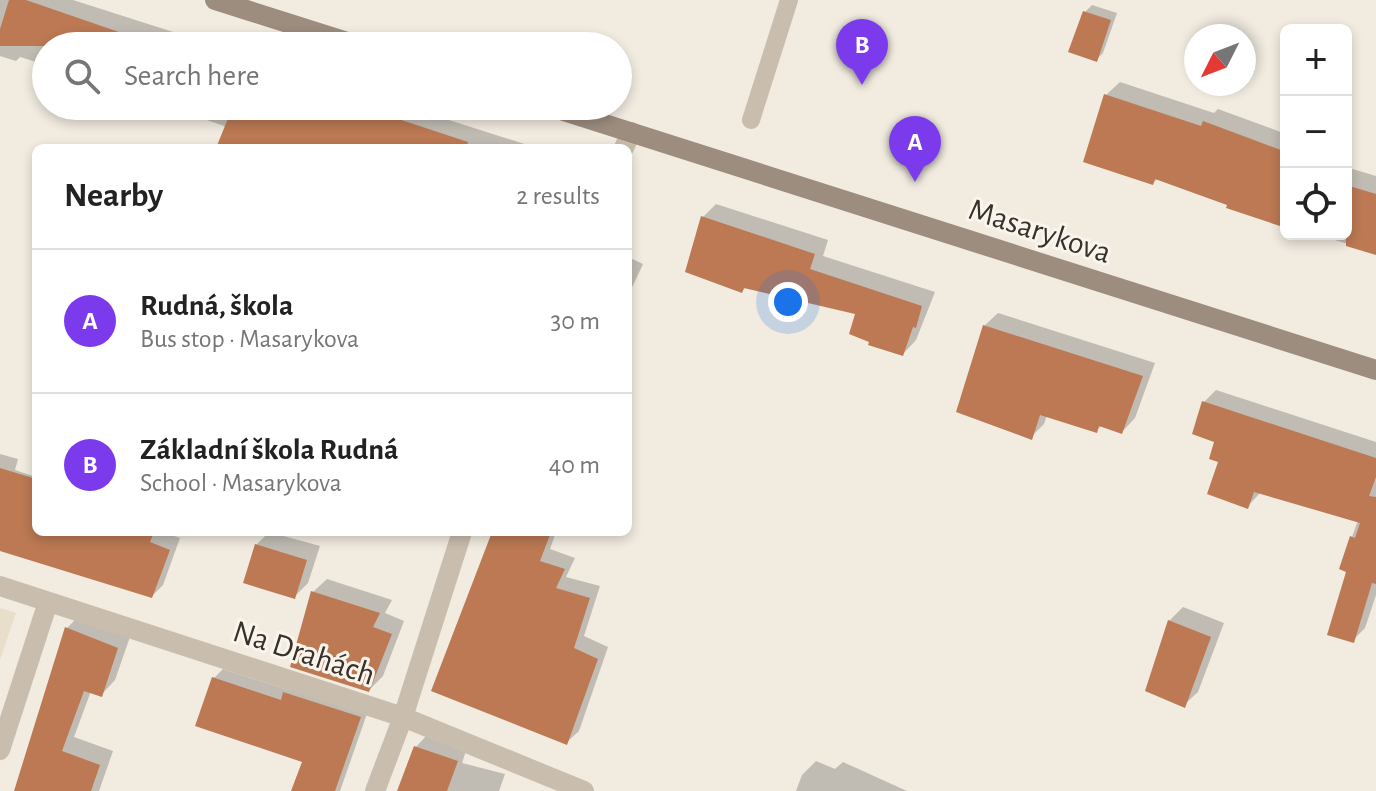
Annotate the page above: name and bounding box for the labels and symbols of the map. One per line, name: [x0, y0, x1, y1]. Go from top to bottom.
pin: B: [836, 19, 888, 85]
north arrow: [1184, 24, 1256, 96]
pin: A: [889, 116, 941, 182]
street label: Masarykova: [965, 193, 1115, 269]
your location: [768, 282, 808, 322]
street label: Na Drahách: [229, 615, 379, 691]

